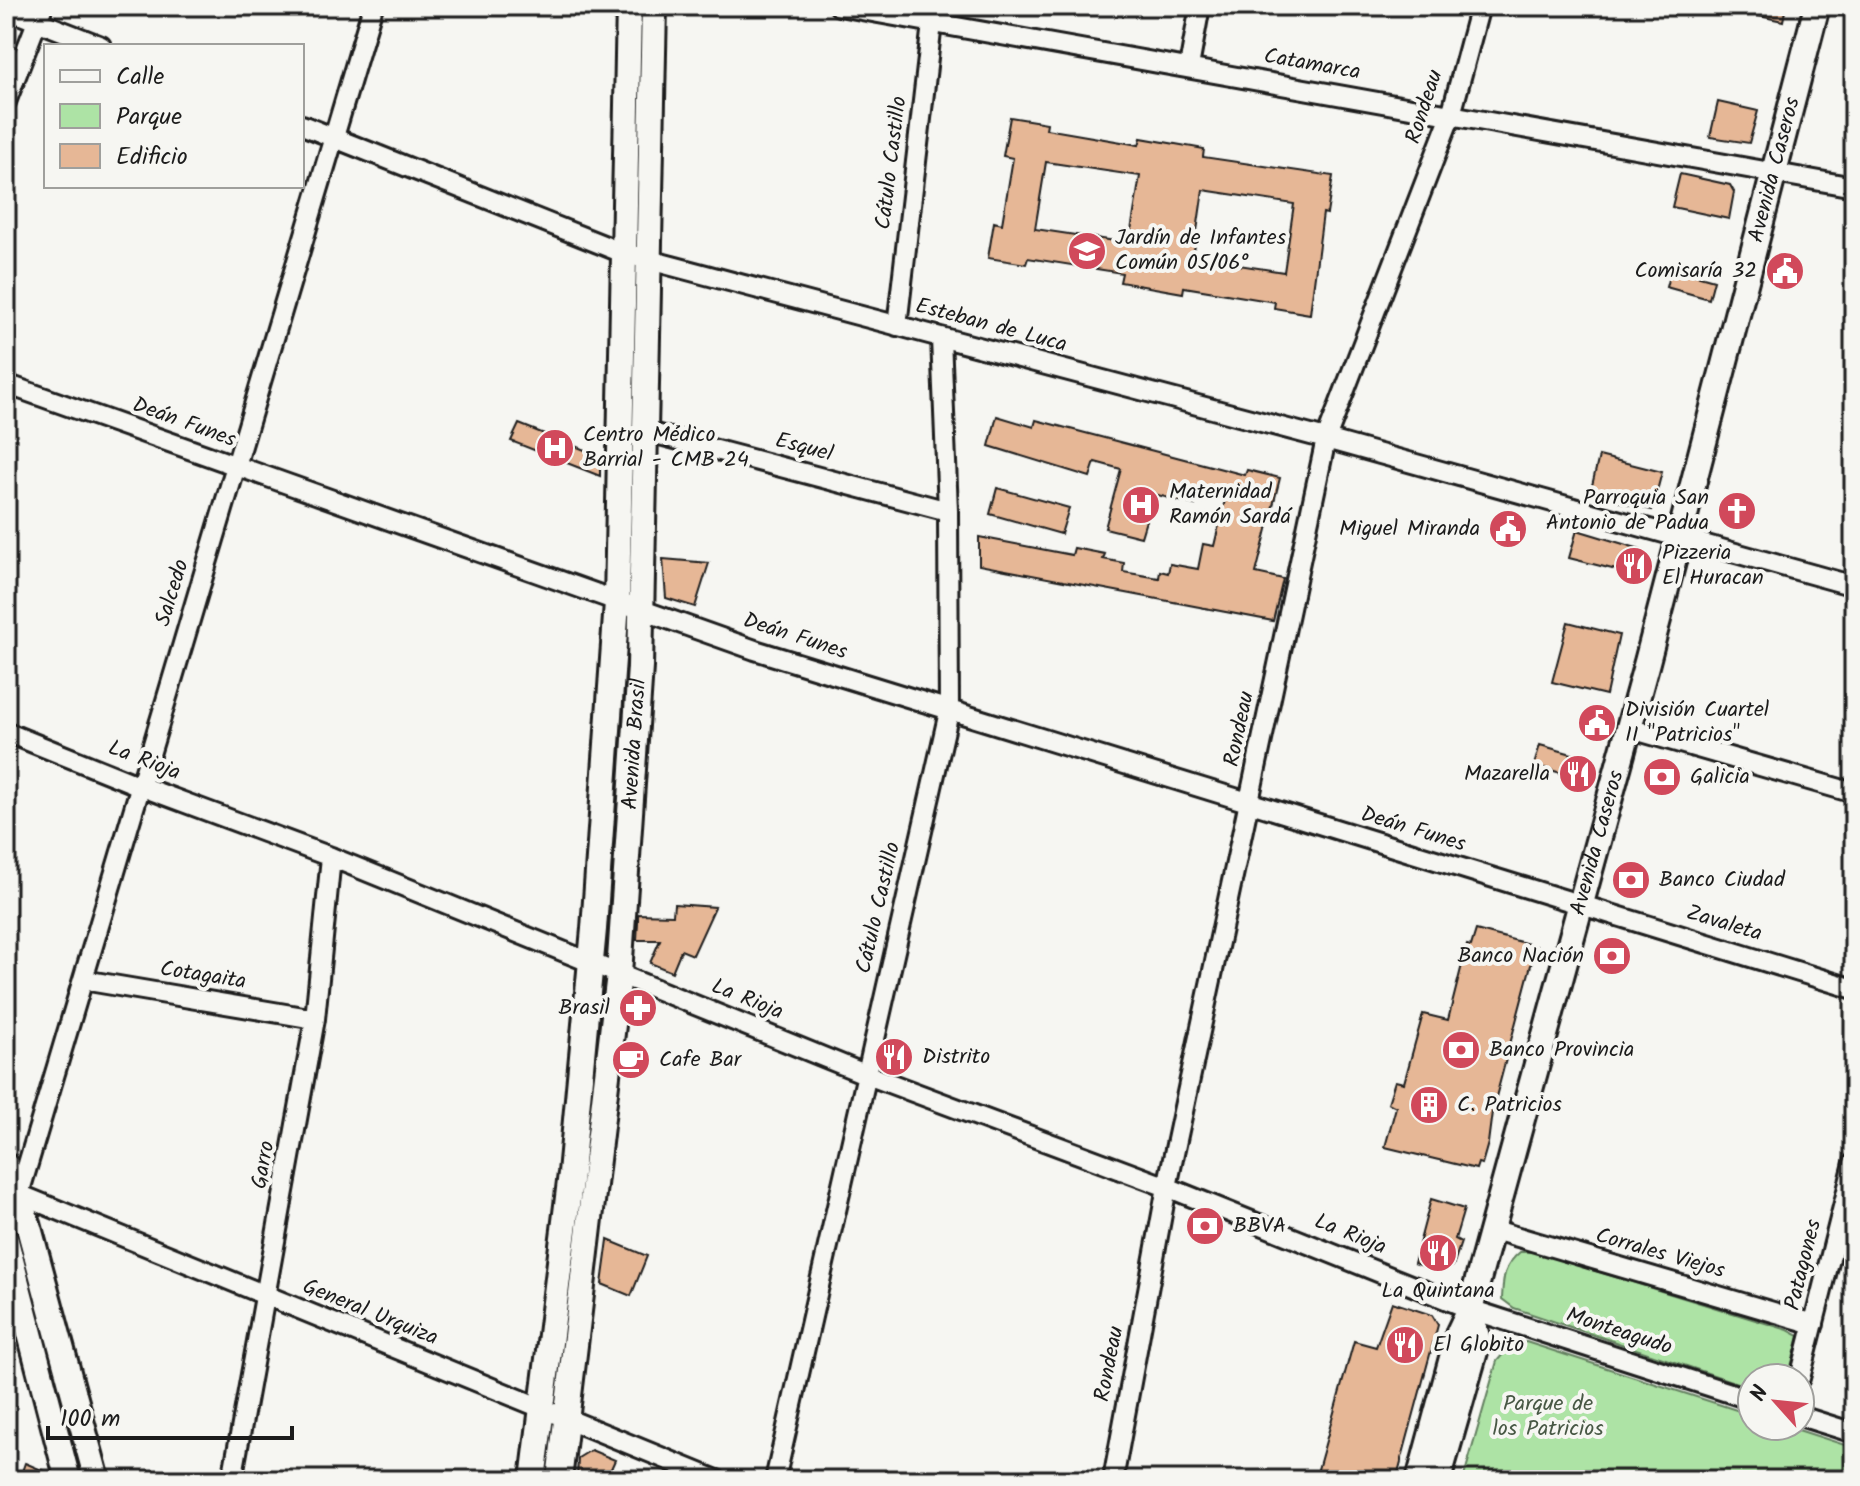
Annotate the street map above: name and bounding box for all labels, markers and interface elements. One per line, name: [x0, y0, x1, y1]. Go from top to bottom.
street label: Catamarca: [1261, 39, 1363, 91]
legend: [44, 44, 304, 188]
text: Calle: [116, 58, 164, 97]
street label: Rondeau: [1397, 65, 1454, 149]
street label: Avenida Caseros: [1739, 93, 1810, 246]
street label: Cátulo Castillo: [866, 94, 918, 232]
text: Parque: [116, 98, 182, 137]
text: Edificio: [116, 138, 188, 177]
place label: Jardín de Infantes Común 05/06°: [1115, 221, 1287, 281]
school or university icon: Jardín de Infantes Común 05/06°: [1066, 230, 1108, 272]
public building icon: Comisaría 32: [1764, 250, 1806, 292]
place label: Comisaría 32: [1634, 254, 1757, 289]
street label: Esteban de Luca: [911, 289, 1071, 363]
street label: Deán Funes: [127, 388, 241, 458]
place label: Centro Médico Barrial - CMB 24: [583, 418, 749, 478]
street label: Esquel: [771, 424, 837, 473]
hospital icon: Centro Médico Barrial - CMB 24: [534, 427, 576, 469]
place label: Maternidad Ramón Sardá: [1169, 475, 1293, 535]
place label: Parroquia San Antonio de Padua: [1546, 481, 1709, 541]
hospital icon: Maternidad Ramón Sardá: [1120, 484, 1162, 526]
church icon: Parroquia San Antonio de Padua: [1716, 490, 1758, 532]
public building icon: Miguel Miranda: [1487, 508, 1529, 550]
place label: Miguel Miranda: [1339, 512, 1480, 547]
place label: Pizzeria El Huracan: [1662, 536, 1764, 596]
restaurant icon: Pizzeria El Huracan: [1613, 545, 1655, 587]
street label: Salcedo: [146, 555, 200, 631]
street label: Deán Funes: [738, 604, 852, 671]
street label: Avenida Brasil: [613, 677, 657, 811]
street label: Rondeau: [1215, 688, 1265, 770]
place label: División Cuartel II "Patricios": [1625, 693, 1770, 753]
public building icon: División Cuartel II "Patricios": [1576, 702, 1618, 744]
street label: La Rioja: [103, 731, 185, 791]
restaurant icon: Mazarella: [1557, 753, 1599, 795]
bank icon: Galicia: [1641, 756, 1683, 798]
place label: Mazarella: [1464, 757, 1550, 792]
place label: Galicia: [1690, 760, 1750, 795]
street label: Avenida Caseros: [1561, 766, 1634, 919]
street label: Deán Funes: [1356, 797, 1470, 863]
street label: Cátulo Castillo: [847, 839, 911, 977]
bank icon: Banco Ciudad: [1610, 859, 1652, 901]
place label: Banco Ciudad: [1659, 863, 1786, 898]
street label: Zavaleta: [1682, 896, 1766, 952]
bank icon: Banco Nación: [1591, 935, 1633, 977]
place label: Banco Nación: [1457, 939, 1584, 974]
street label: Cotagaita: [157, 952, 249, 1000]
street label: La Rioja: [706, 970, 788, 1030]
pharmacy icon: Brasil: [617, 987, 659, 1029]
place label: Brasil: [558, 991, 611, 1026]
bank icon: Banco Provincia: [1440, 1029, 1482, 1071]
place label: Banco Provincia: [1489, 1033, 1634, 1068]
restaurant icon: Distrito: [873, 1036, 915, 1078]
cafe icon: Cafe Bar: [610, 1039, 652, 1081]
place label: Distrito: [922, 1040, 990, 1075]
place label: Cafe Bar: [659, 1043, 743, 1078]
building icon: C. Patricios: [1408, 1084, 1450, 1126]
place label: C. Patricios: [1457, 1088, 1563, 1123]
street label: Garro: [243, 1138, 285, 1192]
bank icon: BBVA: [1184, 1205, 1226, 1247]
street label: La Rioja: [1309, 1205, 1391, 1265]
place label: BBVA: [1233, 1209, 1286, 1244]
street label: Patagones: [1776, 1215, 1832, 1314]
street label: Corrales Viejos: [1591, 1219, 1729, 1289]
restaurant icon: La Quintana: [1417, 1232, 1459, 1274]
street label: General Urquiza: [297, 1270, 443, 1356]
place label: La Quintana: [1381, 1274, 1495, 1309]
street label: Monteagudo: [1561, 1298, 1677, 1366]
street label: Rondeau: [1086, 1323, 1135, 1405]
restaurant icon: El Globito: [1384, 1324, 1426, 1366]
place label: El Globito: [1433, 1328, 1524, 1363]
north arrow: [1736, 1362, 1816, 1442]
text: N: [1742, 1380, 1779, 1408]
park label: Parque de los Patricios: [1492, 1387, 1604, 1447]
scale bar: [48, 1390, 292, 1440]
text: 100 m: [60, 1400, 120, 1439]

